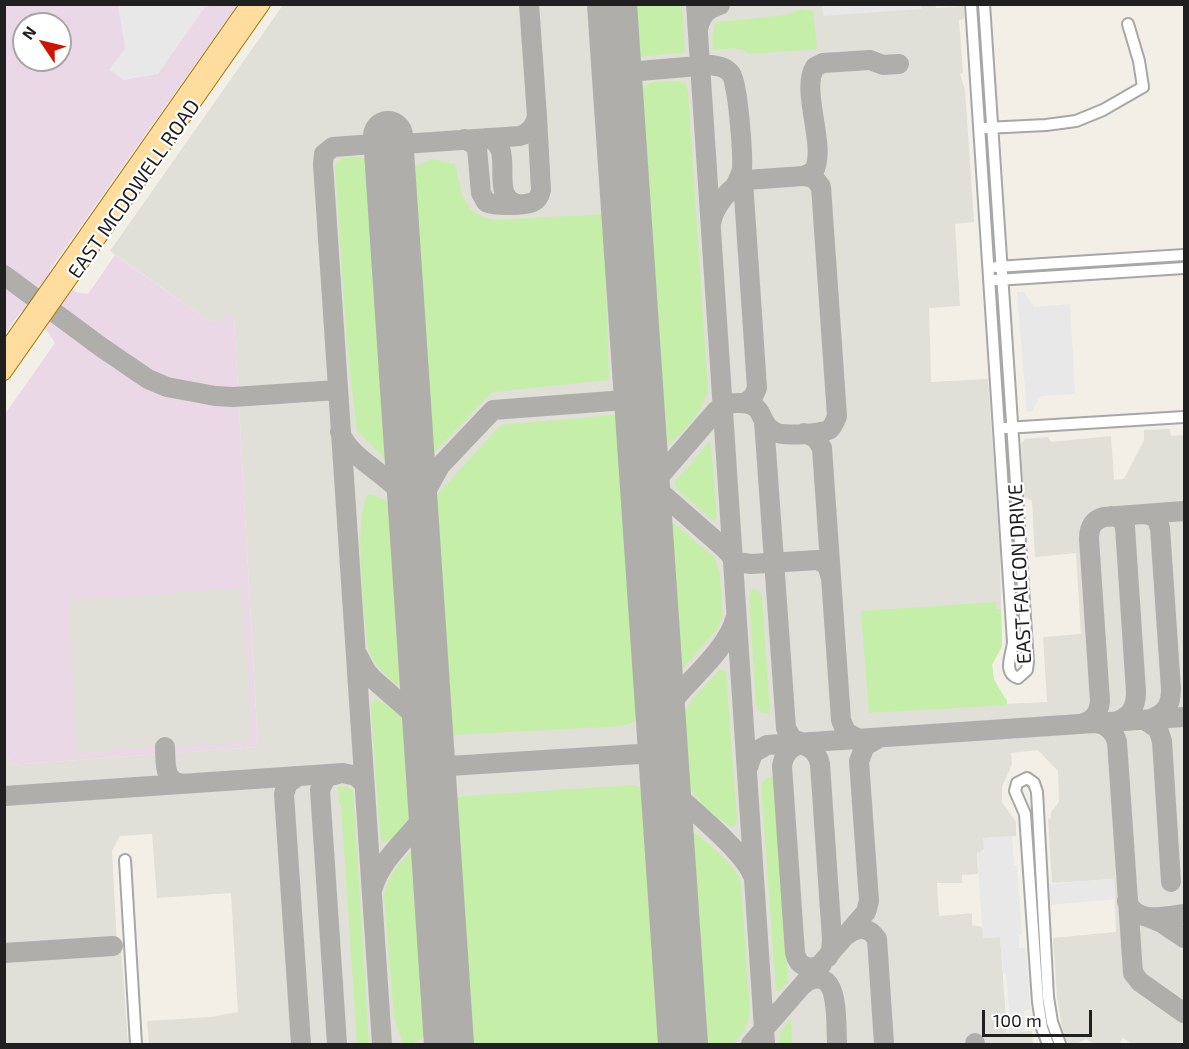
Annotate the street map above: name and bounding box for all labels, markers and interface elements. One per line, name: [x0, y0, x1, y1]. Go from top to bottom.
north arrow: [12, 12, 72, 72]
text: N: [17, 22, 40, 43]
street label: EAST MCDOWELL ROAD: [63, 95, 205, 283]
street label: EAST FALCON DRIVE: [1003, 483, 1037, 665]
scale bar: [985, 998, 1094, 1036]
text: 100 m: [993, 1009, 1042, 1031]

